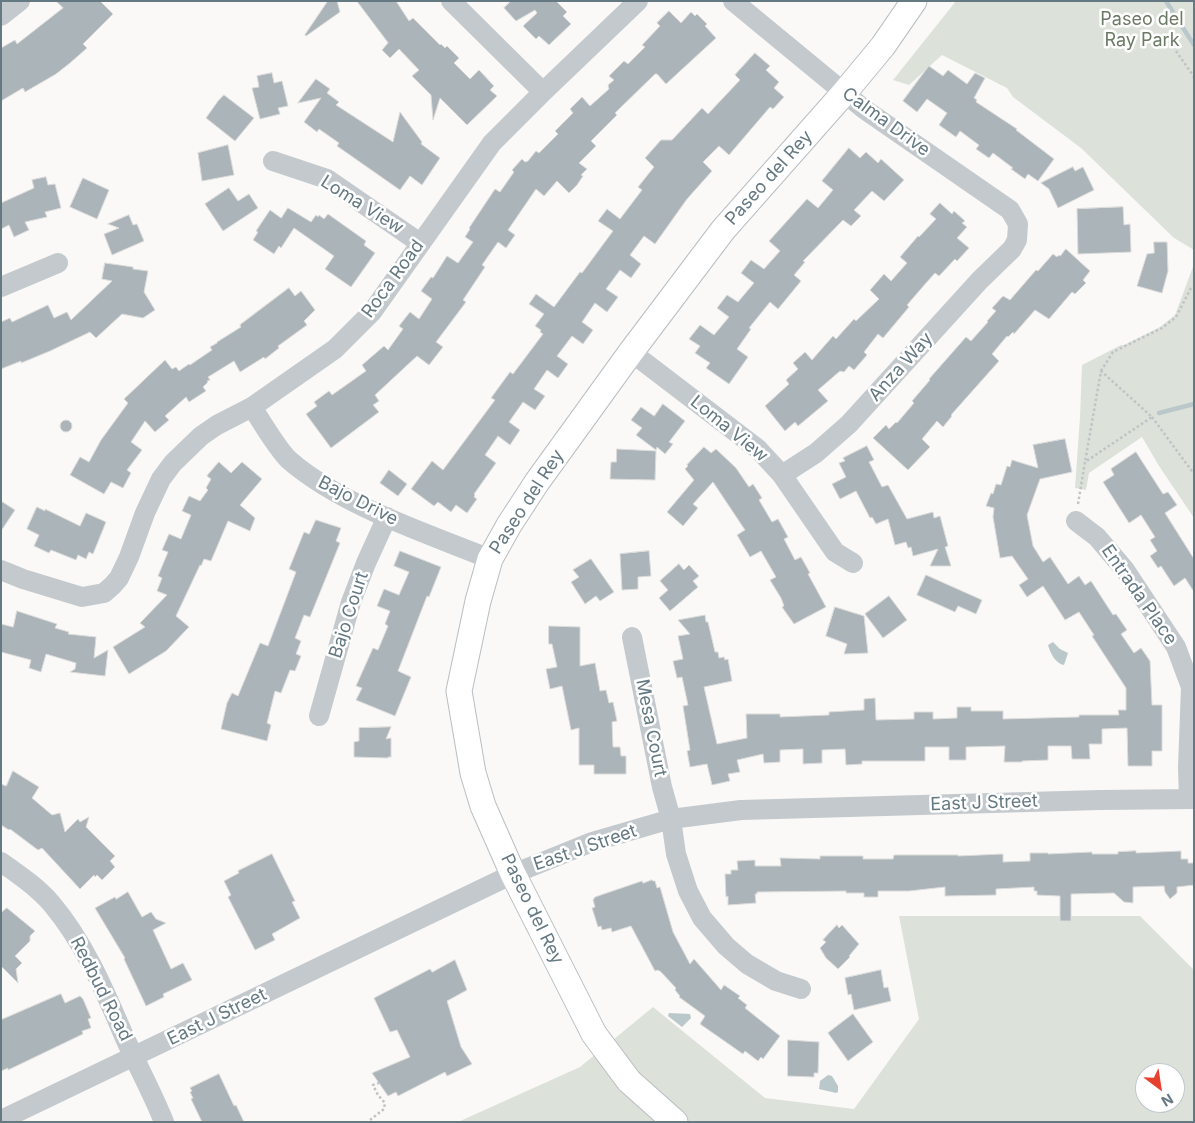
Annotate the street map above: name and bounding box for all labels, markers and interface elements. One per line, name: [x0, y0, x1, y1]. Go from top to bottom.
park label: Paseo del Ray Park: [1100, 9, 1184, 52]
street label: Calma Drive: [838, 83, 934, 161]
street label: Paseo del Rey: [721, 126, 817, 230]
street label: Loma View: [317, 171, 407, 239]
street label: Roca Road: [357, 236, 429, 322]
street label: Anza Way: [865, 328, 937, 406]
street label: Loma View: [686, 391, 772, 467]
street label: Paseo del Rey: [485, 446, 569, 558]
street label: Bajo Drive: [314, 472, 402, 530]
street label: Entrada Place: [1097, 541, 1181, 649]
street label: Bajo Court: [325, 569, 373, 661]
street label: Mesa Court: [631, 677, 671, 779]
street label: East J Street: [930, 790, 1038, 816]
street label: East J Street: [531, 820, 639, 876]
street label: Paseo del Rey: [496, 850, 568, 968]
street label: Redbud Road: [65, 933, 137, 1045]
street label: East J Street: [164, 984, 270, 1050]
north arrow: [1135, 1063, 1185, 1113]
text: N: [1159, 1090, 1176, 1110]

